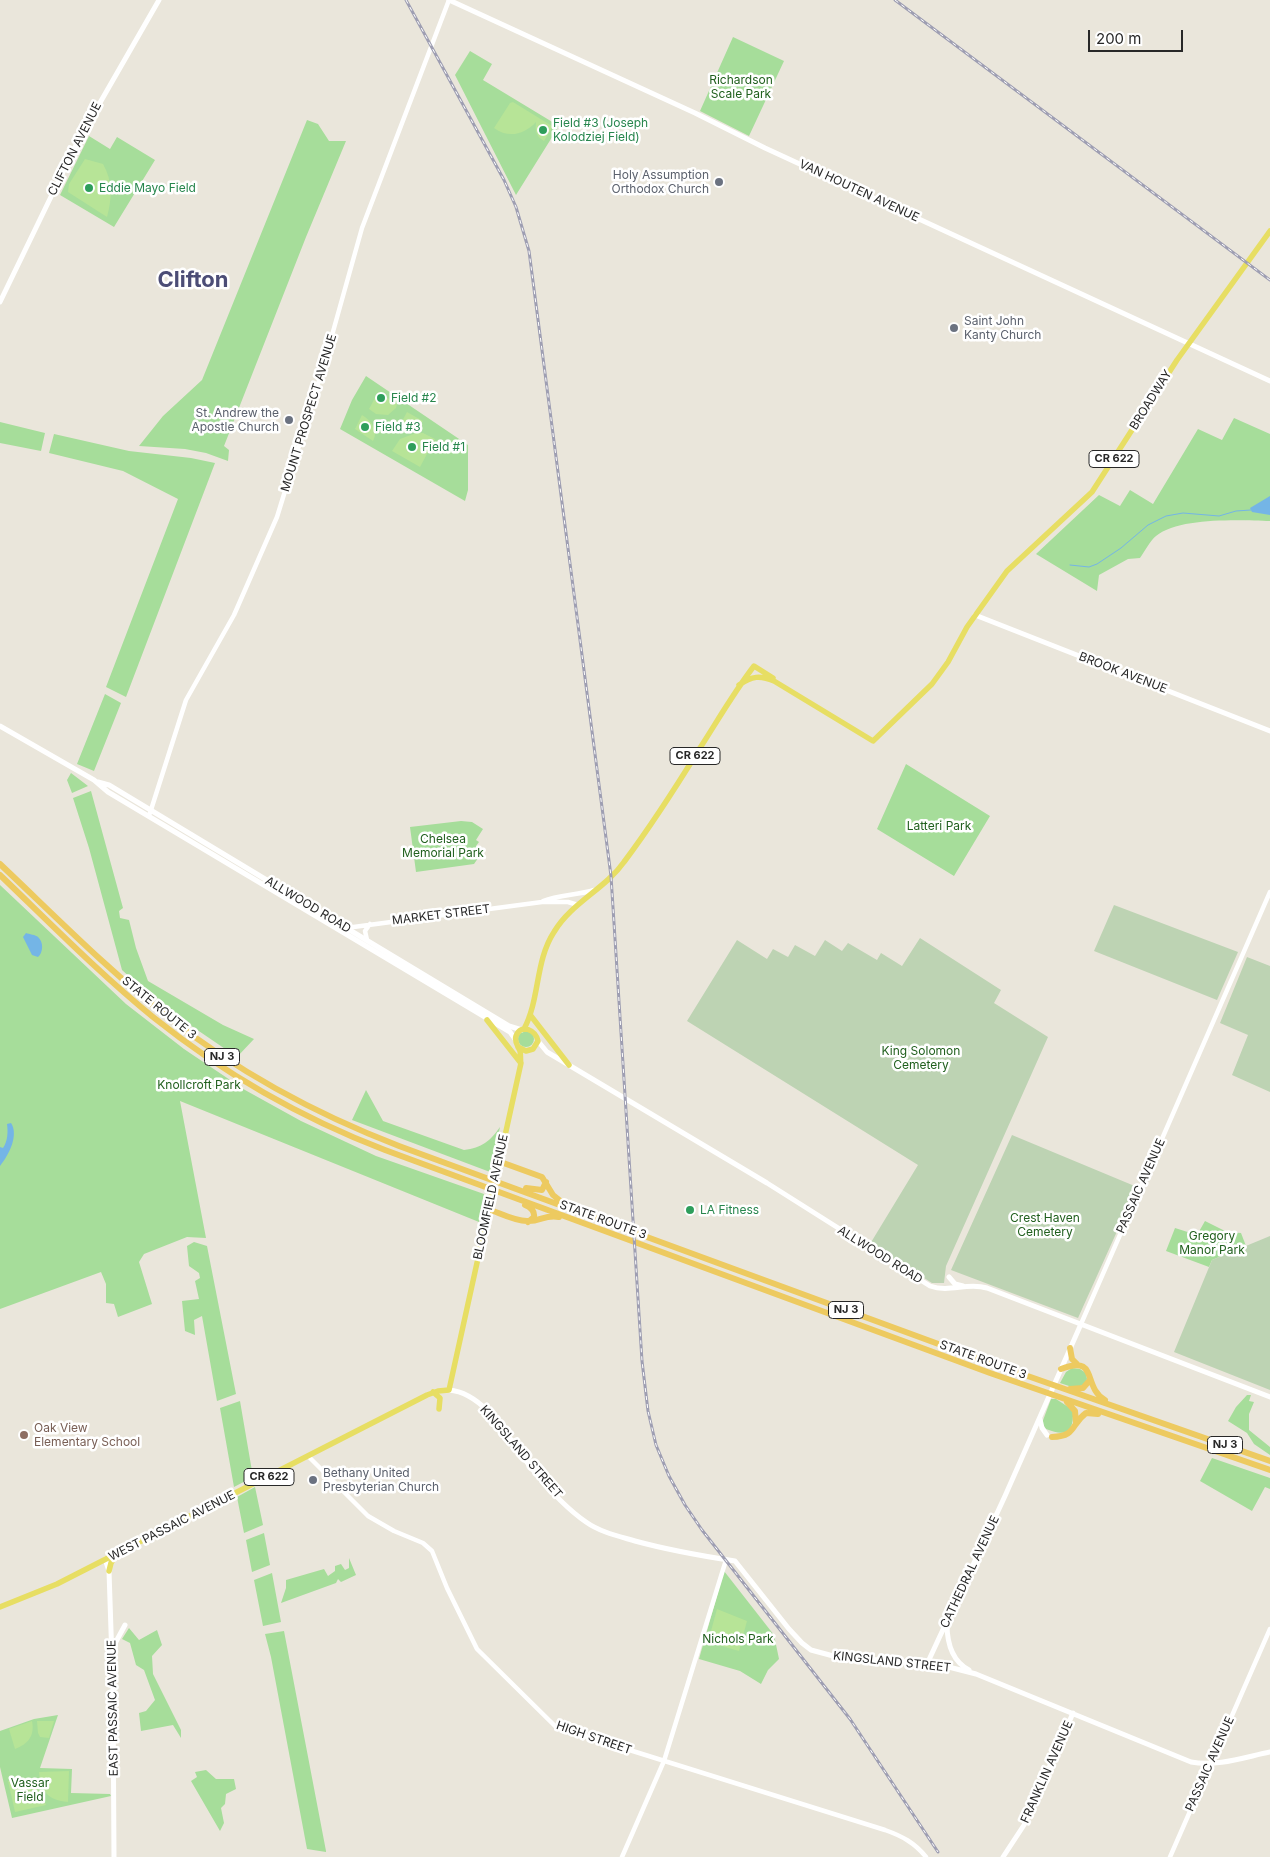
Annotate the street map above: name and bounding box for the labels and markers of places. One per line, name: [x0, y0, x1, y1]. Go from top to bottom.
place label: Field #3 (Joseph Kolodziej Field): [553, 116, 648, 144]
marker: Field #3 (Joseph Kolodziej Field): [537, 124, 549, 136]
place label: Holy Assumption Orthodox Church: [611, 168, 709, 196]
marker: Holy Assumption Orthodox Church: [713, 176, 725, 188]
place label: Eddie Mayo Field: [99, 181, 196, 195]
marker: Eddie Mayo Field: [83, 182, 95, 194]
place label: Saint John Kanty Church: [964, 314, 1041, 342]
marker: Saint John Kanty Church: [948, 322, 960, 334]
place label: Field #2: [391, 391, 437, 405]
marker: Field #2: [375, 392, 387, 404]
place label: St. Andrew the Apostle Church: [191, 406, 279, 434]
marker: St. Andrew the Apostle Church: [283, 414, 295, 426]
place label: Field #3: [375, 420, 421, 434]
marker: Field #3: [359, 421, 371, 433]
place label: Field #1: [422, 440, 465, 454]
marker: Field #1: [406, 441, 418, 453]
place label: LA Fitness: [700, 1203, 759, 1217]
marker: LA Fitness: [684, 1204, 696, 1216]
place label: Oak View Elementary School: [34, 1421, 140, 1449]
marker: Oak View Elementary School: [18, 1429, 30, 1441]
place label: Bethany United Presbyterian Church: [323, 1466, 439, 1494]
marker: Bethany United Presbyterian Church: [307, 1474, 319, 1486]

